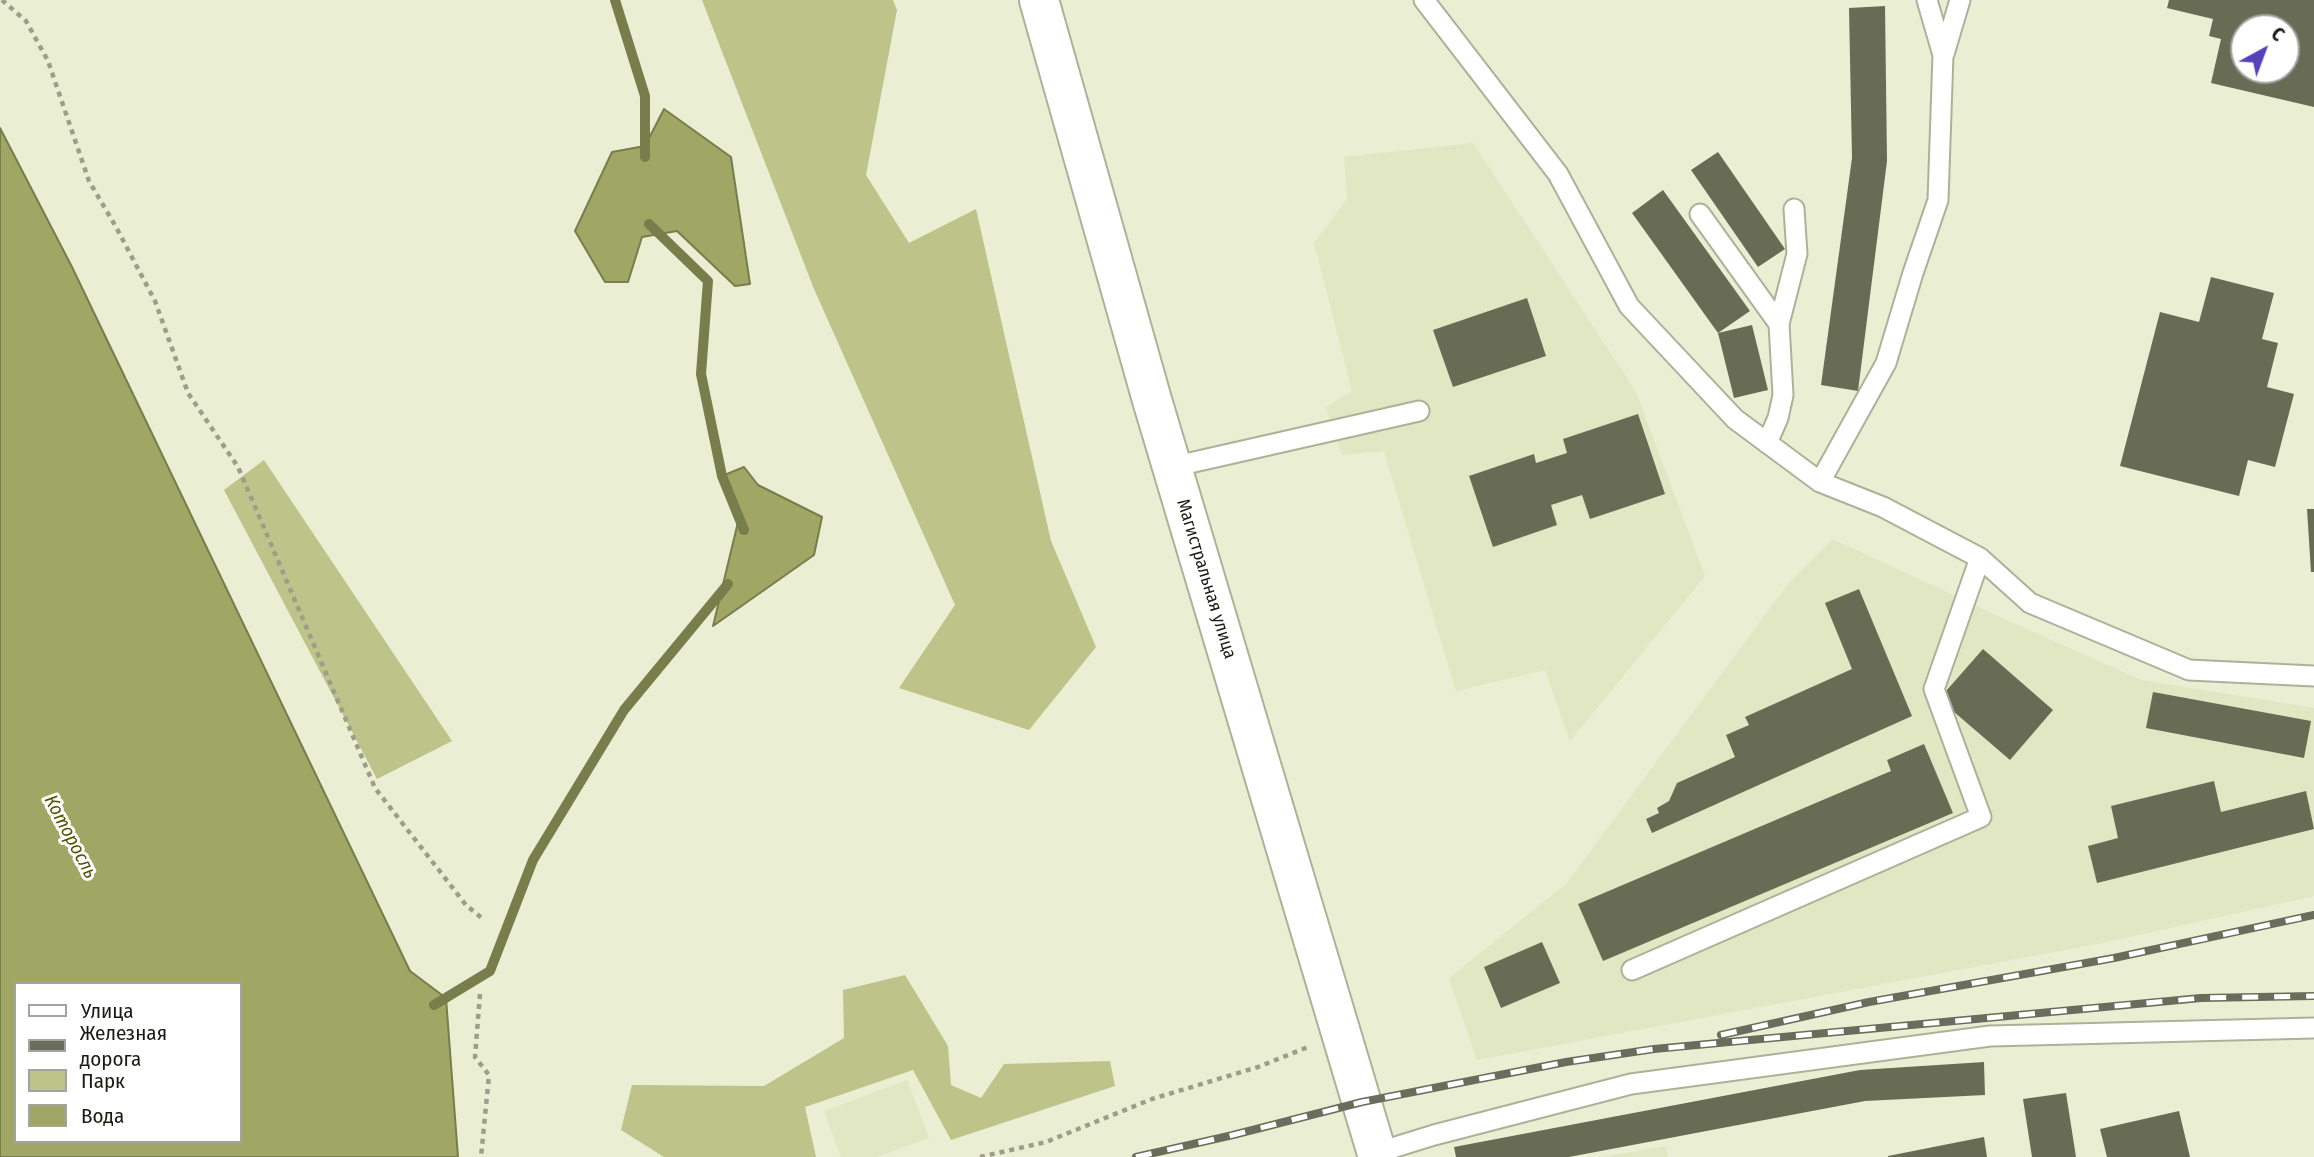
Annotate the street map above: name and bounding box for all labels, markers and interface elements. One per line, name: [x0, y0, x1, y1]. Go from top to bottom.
north arrow: [2230, 14, 2300, 84]
text: С: [2266, 22, 2289, 46]
street label: Магистральная улица: [1171, 497, 1241, 661]
water label: Которосль: [39, 791, 101, 883]
legend: [14, 982, 242, 1143]
text: Улица: [81, 998, 134, 1024]
text: Железная дорога: [80, 1020, 167, 1072]
text: Парк: [81, 1068, 125, 1094]
text: Вода: [81, 1103, 124, 1129]

